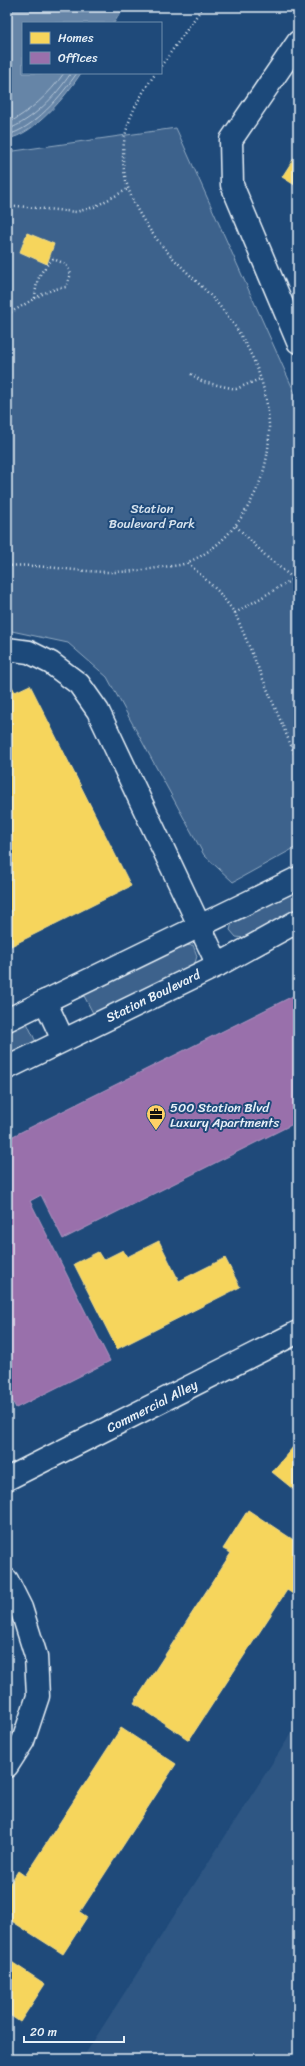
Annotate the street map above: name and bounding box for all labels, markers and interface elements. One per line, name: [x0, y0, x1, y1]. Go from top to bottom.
legend: [22, 22, 162, 74]
text: Homes: [58, 27, 94, 49]
text: Offices: [58, 47, 98, 69]
park label: Station Boulevard Park: [109, 497, 195, 535]
street label: Station Boulevard: [102, 963, 205, 1029]
place label: 500 Station Blvd Luxury Apartments: [170, 1096, 280, 1134]
office icon: 500 Station Blvd Luxury Apartments: [145, 1103, 167, 1131]
street label: Commercial Alley: [102, 1373, 202, 1439]
scale bar: [24, 2018, 124, 2044]
text: 20 m: [30, 2021, 57, 2043]

